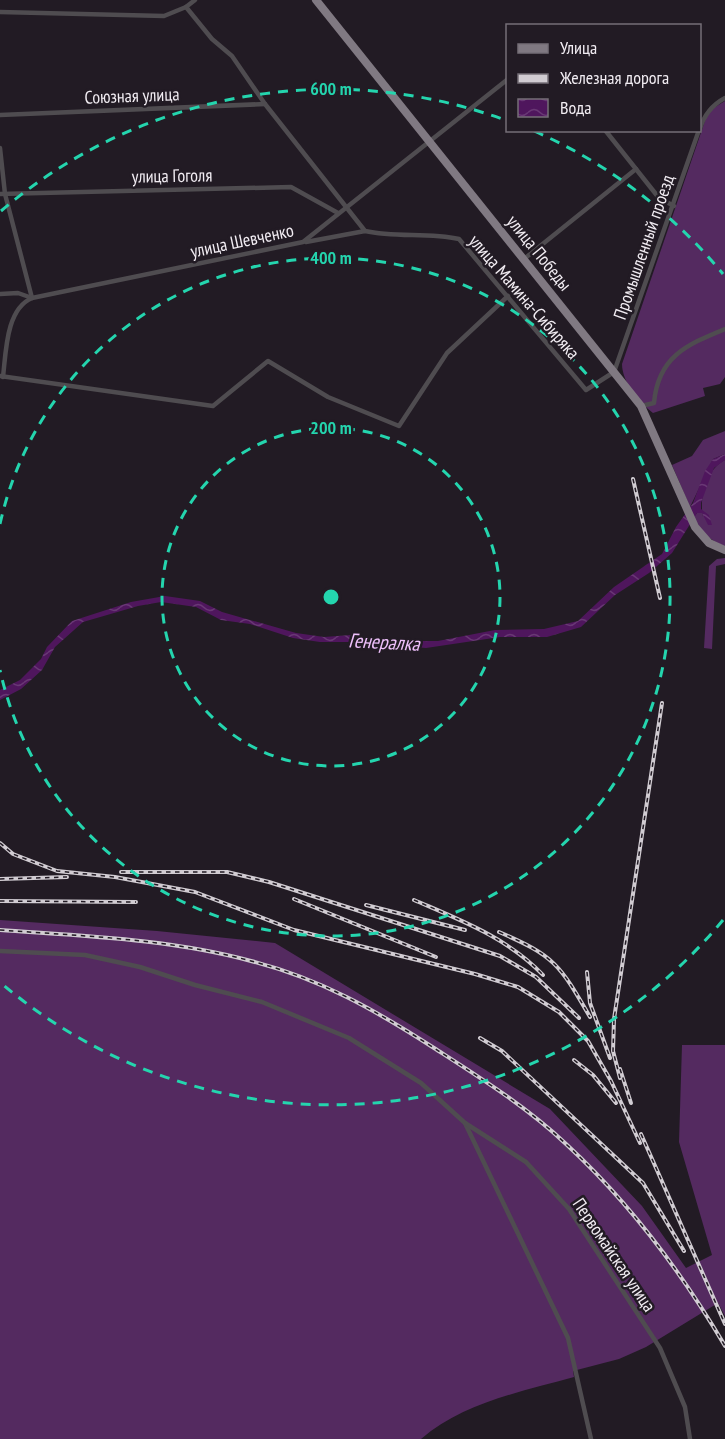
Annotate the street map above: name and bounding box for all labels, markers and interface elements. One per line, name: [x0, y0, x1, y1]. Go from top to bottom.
legend: [506, 24, 701, 132]
text: Улица: [560, 36, 597, 59]
text: Железная дорога: [559, 66, 669, 89]
text: 600 m: [310, 77, 352, 100]
street label: Союзная улица: [84, 82, 180, 109]
text: Вода: [560, 96, 591, 119]
street label: улица Гоголя: [132, 163, 212, 188]
street label: Промышленный проезд: [608, 171, 679, 322]
street label: улица Победы: [502, 210, 577, 295]
street label: улица Шевченко: [188, 218, 296, 263]
street label: улица Мамина-Сибиряка: [464, 230, 585, 364]
text: 400 m: [310, 246, 352, 269]
text: 200 m: [310, 416, 352, 439]
centre of rings: [321, 587, 341, 607]
water label: Генералка: [348, 627, 421, 657]
street label: Первомайская улица: [568, 1193, 661, 1316]

